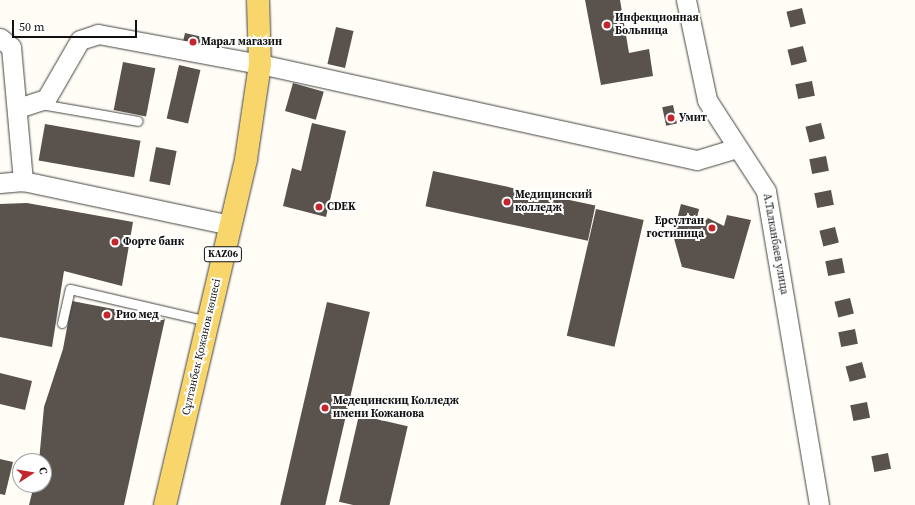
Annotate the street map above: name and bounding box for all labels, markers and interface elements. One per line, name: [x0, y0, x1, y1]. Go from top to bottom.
scale bar: [14, 12, 139, 38]
place label: Инфекционная Больница: [615, 12, 699, 38]
text: 50 m: [19, 19, 45, 35]
marker: Инфекционная Больница: [602, 20, 612, 30]
place label: Марал магазин: [201, 35, 282, 49]
marker: Марал магазин: [188, 37, 198, 47]
place label: Умит: [679, 111, 707, 125]
marker: Умит: [666, 113, 676, 123]
place label: Медицинский колледж: [515, 189, 592, 215]
street label: А.Талканбаев улица: [760, 192, 790, 296]
marker: Медицинский колледж: [502, 197, 512, 207]
place label: CDEK: [327, 200, 356, 214]
marker: CDEK: [314, 202, 324, 212]
place label: Ерсултан гостиница: [646, 215, 704, 241]
marker: Ерсултан гостиница: [707, 223, 717, 233]
place label: Форте банк: [123, 235, 184, 249]
marker: Форте банк: [110, 237, 120, 247]
road number: KАZ06: [203, 246, 243, 262]
street label: Сұлтанбек Қожанов көшесі: [180, 277, 224, 417]
place label: Рио мед: [116, 308, 159, 322]
marker: Рио мед: [101, 309, 113, 321]
place label: Медецинскиц Колледж имени Кожанова: [333, 395, 459, 421]
marker: Медецинскиц Колледж имени Кожанова: [320, 403, 330, 413]
north arrow: [12, 453, 52, 493]
text: С: [35, 466, 51, 476]

